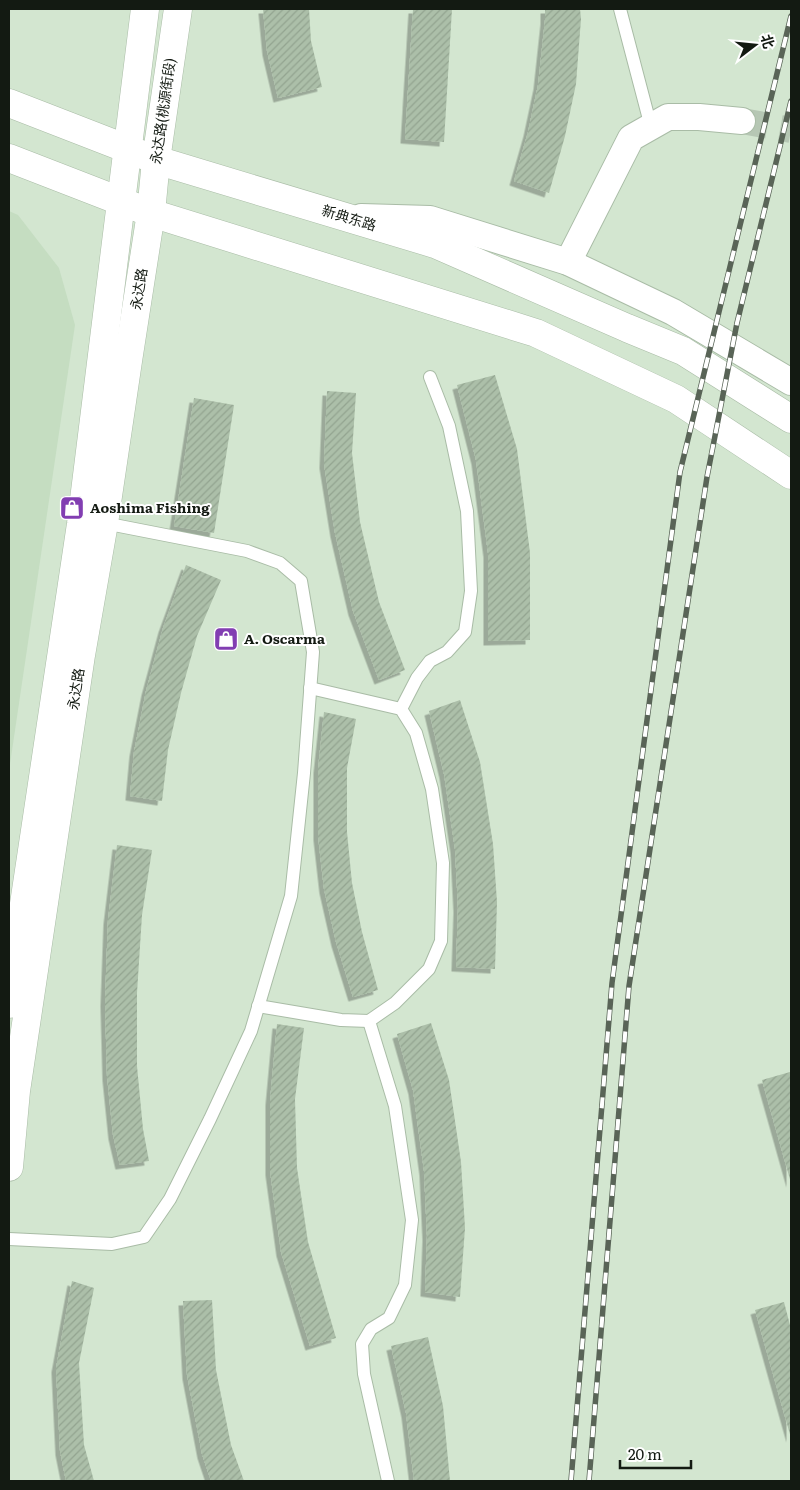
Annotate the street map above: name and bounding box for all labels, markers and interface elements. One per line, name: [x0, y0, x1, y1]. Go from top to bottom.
north arrow: [730, 20, 780, 70]
text: 北: [757, 32, 780, 51]
street label: 永达路(桃源街段): [145, 56, 179, 165]
street label: 新典东路: [320, 199, 379, 235]
street label: 永达路: [125, 267, 151, 311]
shop icon: Aoshima Fishing: [59, 495, 85, 521]
place label: Aoshima Fishing: [90, 497, 210, 517]
shop icon: A. Oscarma: [213, 626, 239, 652]
place label: A. Oscarma: [244, 628, 326, 648]
street label: 永达路: [62, 667, 88, 711]
scale bar: [620, 1438, 691, 1470]
text: 20 m: [628, 1442, 662, 1465]

